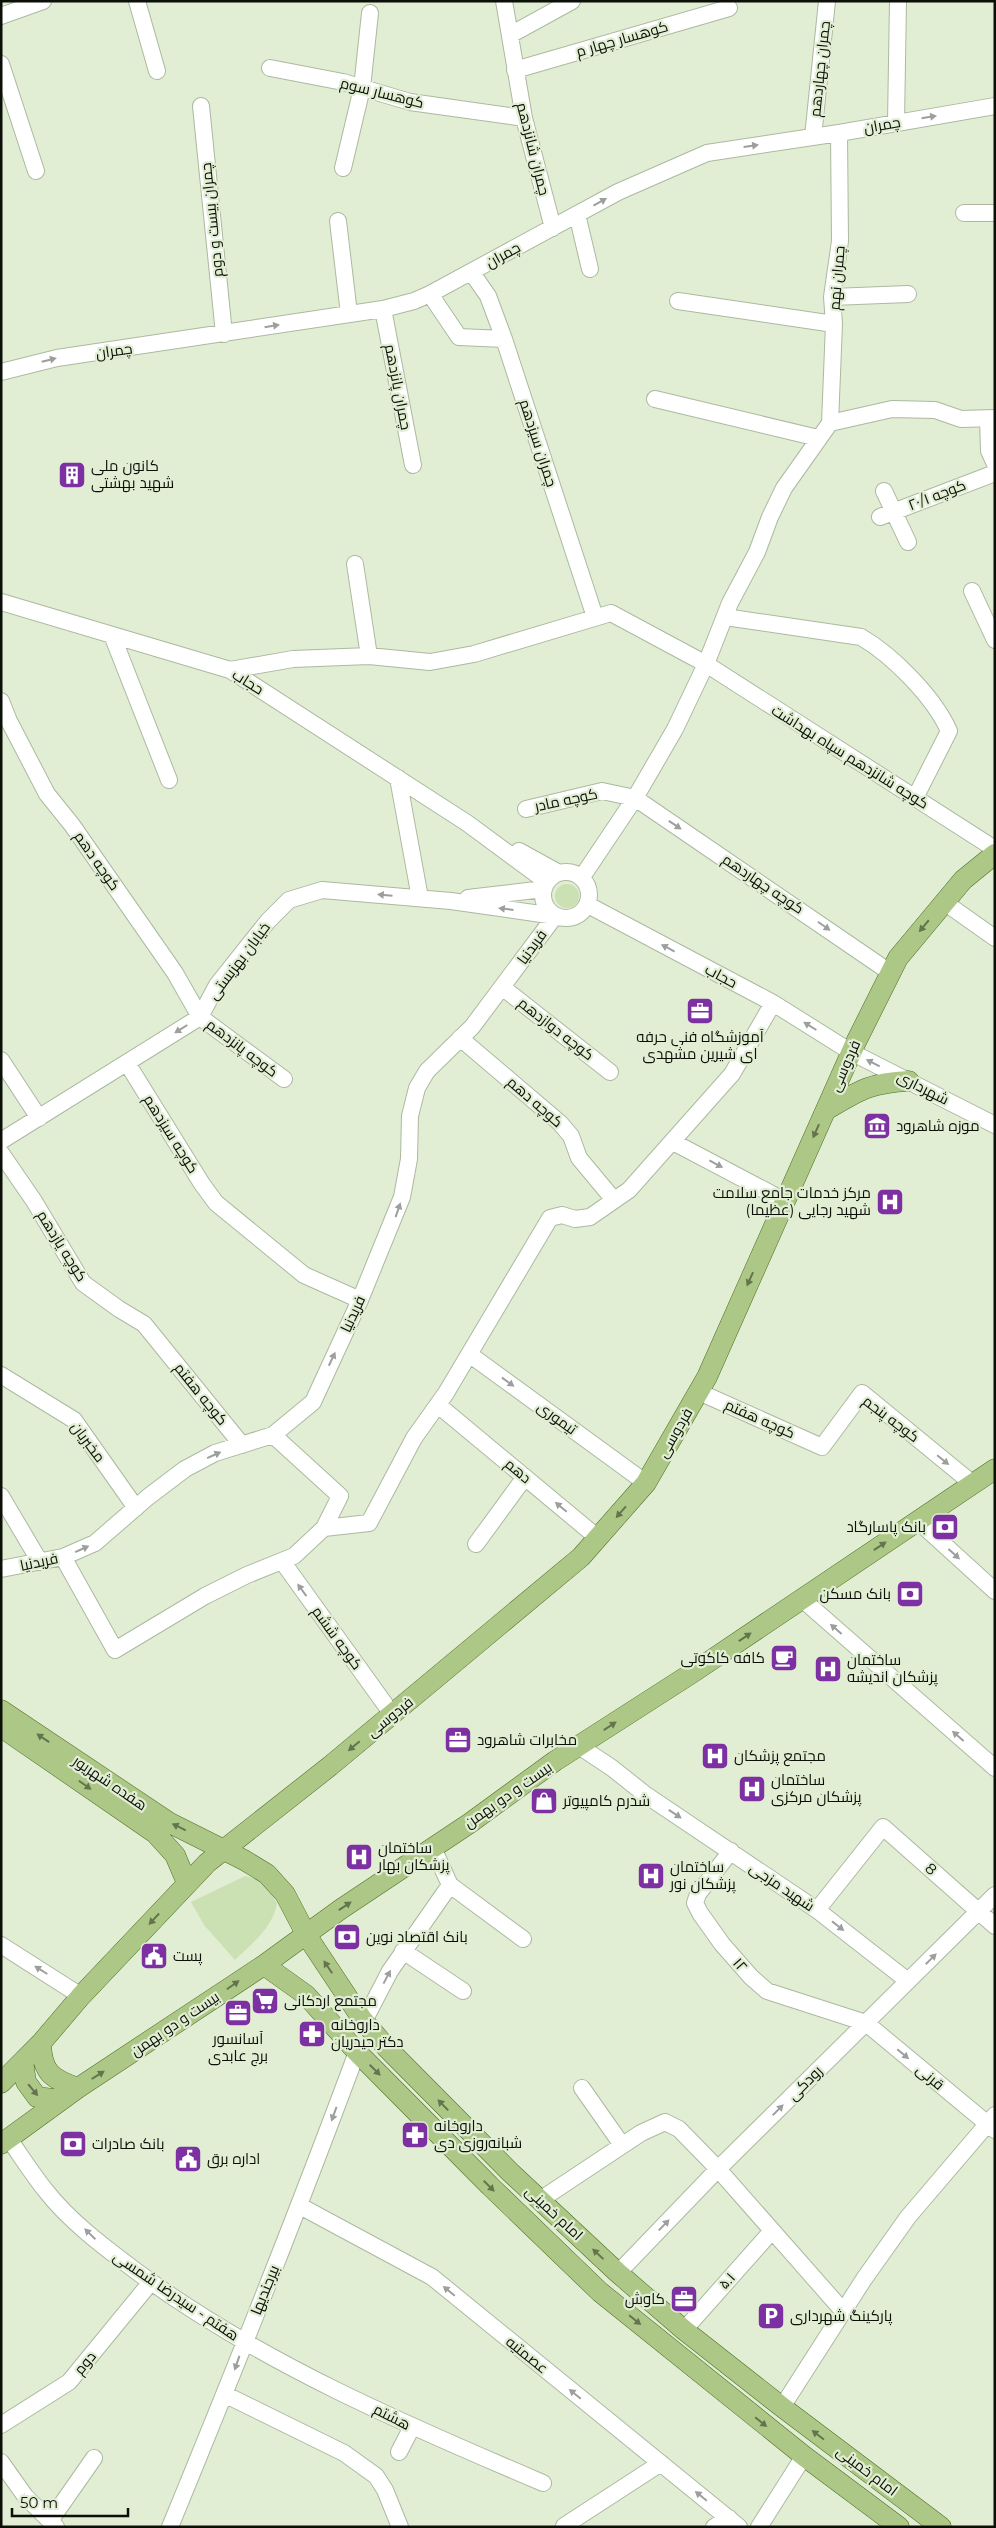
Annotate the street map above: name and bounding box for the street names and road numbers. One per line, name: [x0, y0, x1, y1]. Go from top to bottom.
street label: کوهسار چهار م: [574, 16, 670, 62]
street label: چمران چهاردهم: [805, 20, 835, 118]
street label: کوهسار سوم: [338, 73, 426, 113]
street label: چمران شانزدهم: [512, 100, 554, 198]
street label: چمران: [862, 112, 902, 138]
street label: چمران بیست و دوم: [196, 162, 228, 278]
street label: چمران: [482, 237, 524, 273]
street label: چمران نهم: [824, 245, 850, 311]
street label: چمران: [94, 339, 134, 363]
street label: چمران پانزدهم: [380, 342, 416, 432]
street label: چمران سیزدهم: [514, 396, 562, 490]
street label: کوچه ۲۰/۱: [905, 475, 969, 515]
street label: حجاب: [229, 665, 268, 699]
street label: کوچه شانزدهم سپاه بهداشت: [768, 700, 932, 814]
street label: کوچه مادر: [532, 784, 599, 817]
street label: کوچه دهم: [69, 827, 125, 895]
street label: کوچه چهاردهم: [718, 849, 808, 919]
street label: خیابان بهزیستی: [203, 918, 275, 1004]
street label: فریدنیا: [513, 926, 551, 968]
street label: حجاب: [702, 959, 741, 992]
street label: کوچه دوازدهم: [514, 993, 598, 1065]
street label: کوچه پانزدهم: [202, 1014, 282, 1082]
street label: فردوسی: [825, 1037, 865, 1095]
street label: شهرداری: [894, 1066, 952, 1110]
street label: کوچه دهم: [503, 1072, 567, 1132]
street label: کوچه سیزدهم: [139, 1091, 203, 1177]
street label: کوچه یازدهم: [32, 1207, 92, 1285]
street label: فریدنیا: [336, 1292, 369, 1335]
street label: کوچه هفتم: [170, 1359, 232, 1429]
street label: کوچه پنجم: [858, 1391, 924, 1447]
street label: کوچه هفتم: [722, 1395, 798, 1443]
street label: تیموری: [533, 1397, 581, 1439]
street label: فردوسی: [653, 1404, 697, 1462]
street label: مخبریان: [66, 1418, 110, 1466]
street label: دهم: [500, 1454, 536, 1488]
street label: فریدنیا: [18, 1548, 60, 1575]
street label: کوچه ششم: [307, 1602, 367, 1674]
street label: فردوسی: [362, 1692, 418, 1742]
street label: هفده شهریور: [68, 1750, 151, 1815]
street label: بیست و دو بهمن: [460, 1757, 556, 1833]
street label: شهید مزجی: [746, 1858, 818, 1916]
street label: 8: [921, 1858, 941, 1879]
street label: ۱۲: [729, 1954, 752, 1976]
street label: بیست و دو بهمن: [127, 1987, 223, 2061]
street label: قرنی: [912, 2059, 948, 2095]
street label: رودکی: [783, 2061, 827, 2105]
street label: امام خمینی: [521, 2181, 587, 2245]
street label: هفتم - سیدرضا شمسی: [109, 2246, 243, 2346]
street label: بیرجندیها: [246, 2262, 284, 2318]
street label: ۵.۱: [714, 2268, 739, 2293]
street label: عصمتیه: [502, 2332, 552, 2378]
street label: دوم: [69, 2347, 101, 2379]
street label: هشتم: [370, 2399, 414, 2435]
street label: امام خمینی: [832, 2441, 902, 2501]

